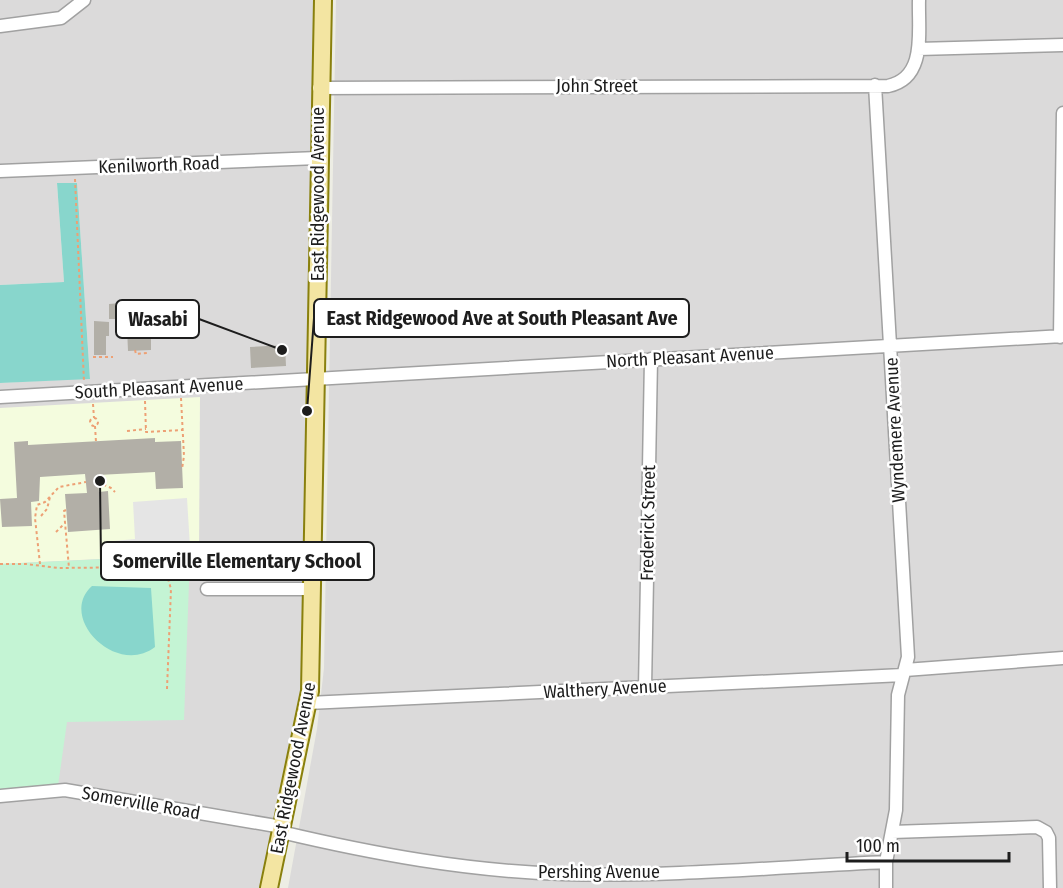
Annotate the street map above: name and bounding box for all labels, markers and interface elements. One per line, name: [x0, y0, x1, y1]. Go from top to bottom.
street label: John Street: [556, 75, 638, 97]
street label: East Ridgewood Avenue: [307, 107, 329, 281]
street label: Kenilworth Road: [98, 152, 220, 178]
callout: East Ridgewood Ave at South Pleasant Ave: [314, 299, 689, 337]
callout: Wasabi: [116, 300, 199, 338]
text: East Ridgewood Ave at South Pleasant Ave: [326, 306, 678, 330]
text: Wasabi: [128, 307, 188, 331]
street label: North Pleasant Avenue: [606, 342, 774, 372]
street label: Wyndemere Avenue: [880, 357, 910, 503]
street label: South Pleasant Avenue: [74, 373, 244, 403]
street label: Frederick Street: [636, 465, 660, 581]
callout: Somerville Elementary School: [101, 542, 374, 580]
text: Somerville Elementary School: [113, 549, 362, 573]
street label: Walthery Avenue: [543, 675, 667, 703]
street label: East Ridgewood Avenue: [266, 680, 320, 856]
street label: Somerville Road: [80, 782, 202, 824]
scale bar: [847, 825, 1009, 863]
text: 100 m: [856, 835, 900, 857]
street label: Pershing Avenue: [538, 861, 660, 883]

